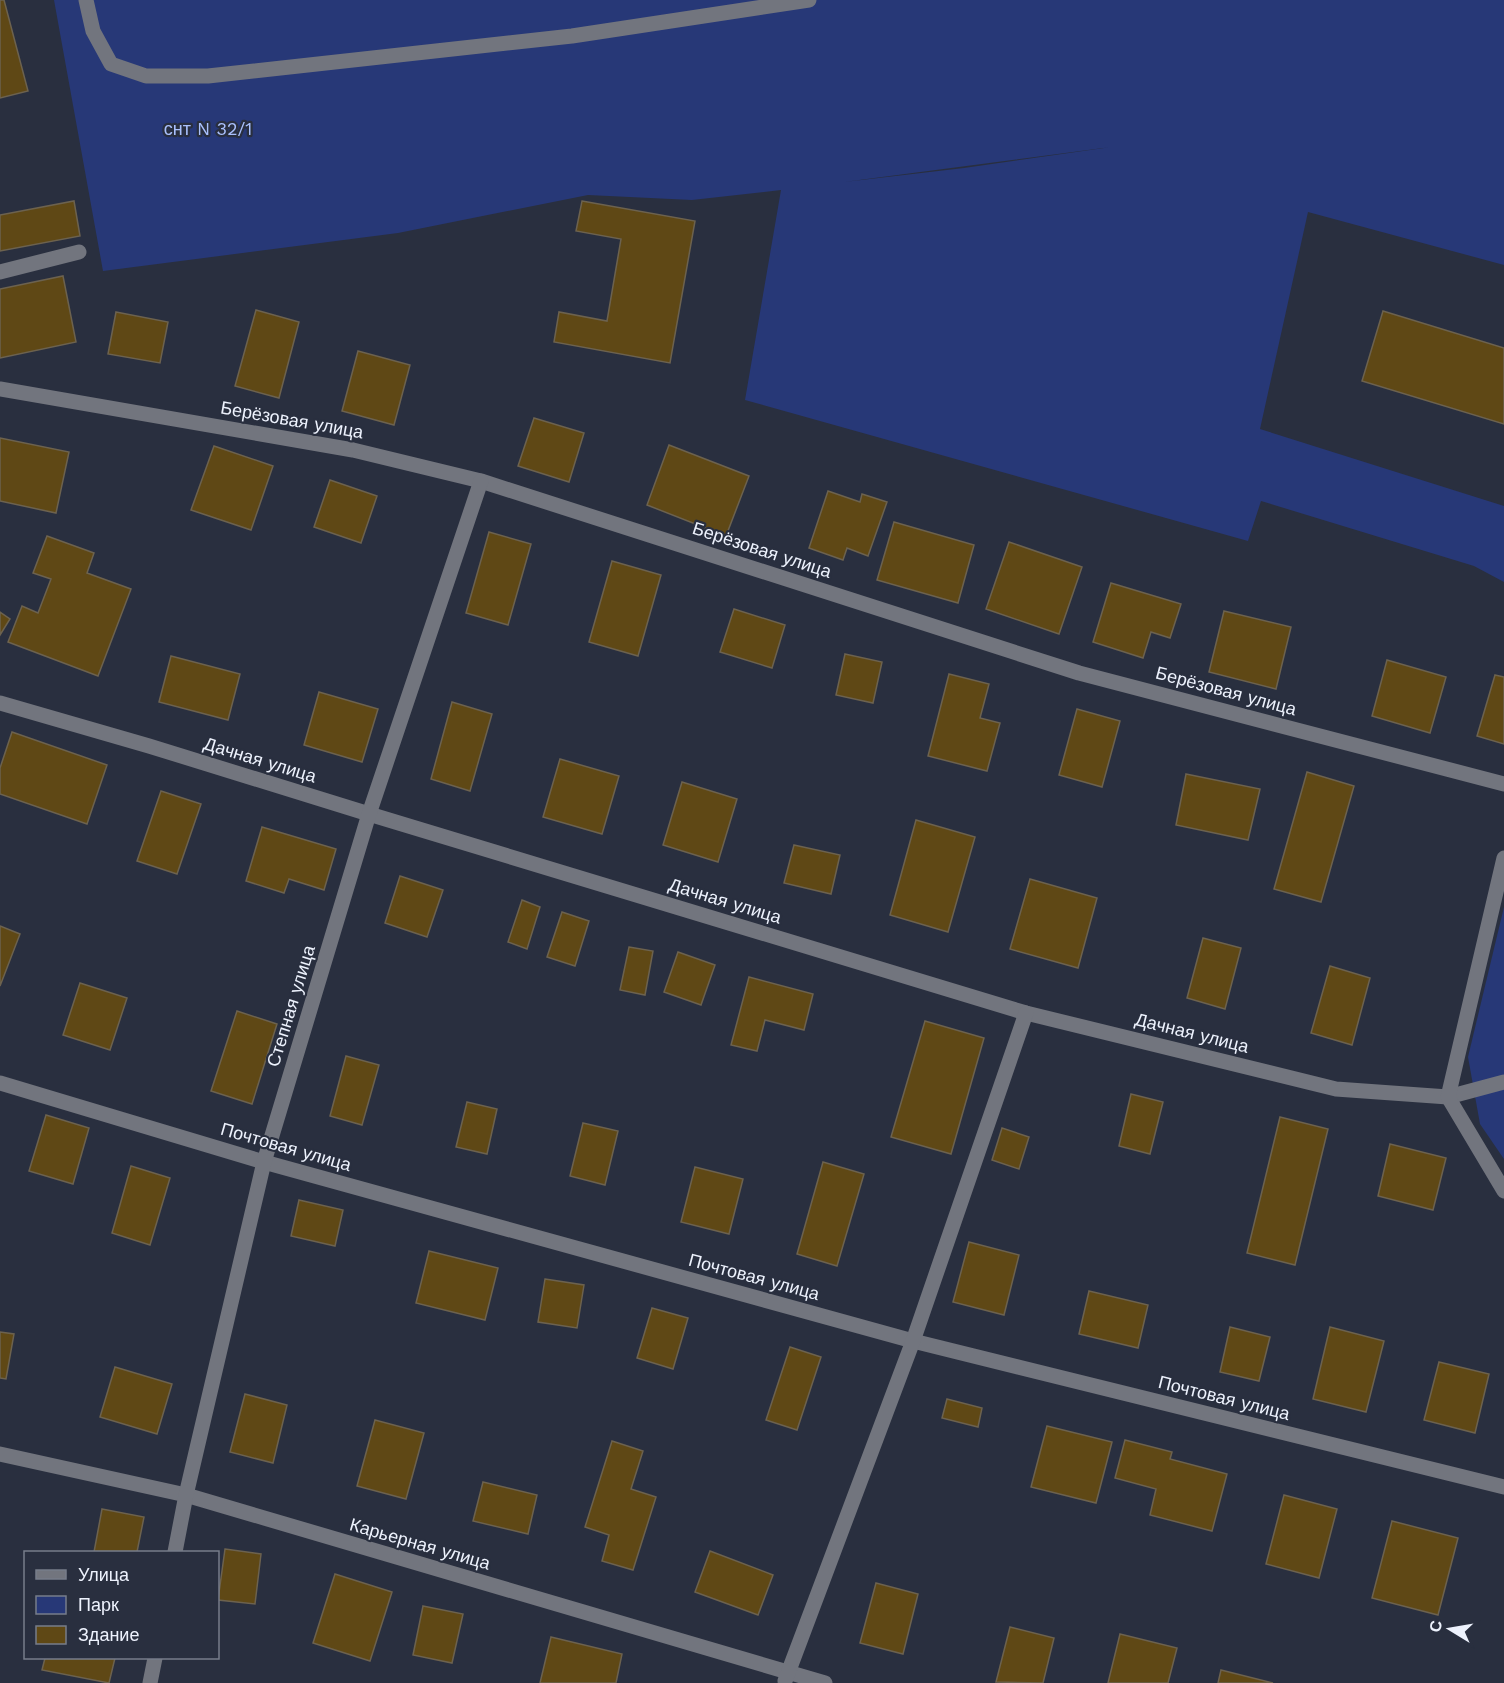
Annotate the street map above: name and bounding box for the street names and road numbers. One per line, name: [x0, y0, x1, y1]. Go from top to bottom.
street label: Берёзовая улица: [219, 397, 366, 443]
street label: Берёзовая улица: [690, 517, 835, 582]
street label: Берёзовая улица: [1154, 662, 1300, 720]
street label: Дачная улица: [201, 732, 320, 787]
street label: Дачная улица: [666, 873, 785, 928]
street label: Степная улица: [262, 942, 319, 1069]
street label: Дачная улица: [1133, 1008, 1252, 1057]
street label: Почтовая улица: [218, 1118, 355, 1175]
street label: Почтовая улица: [686, 1249, 823, 1304]
street label: Почтовая улица: [1156, 1371, 1293, 1424]
street label: Карьерная улица: [347, 1513, 494, 1574]

